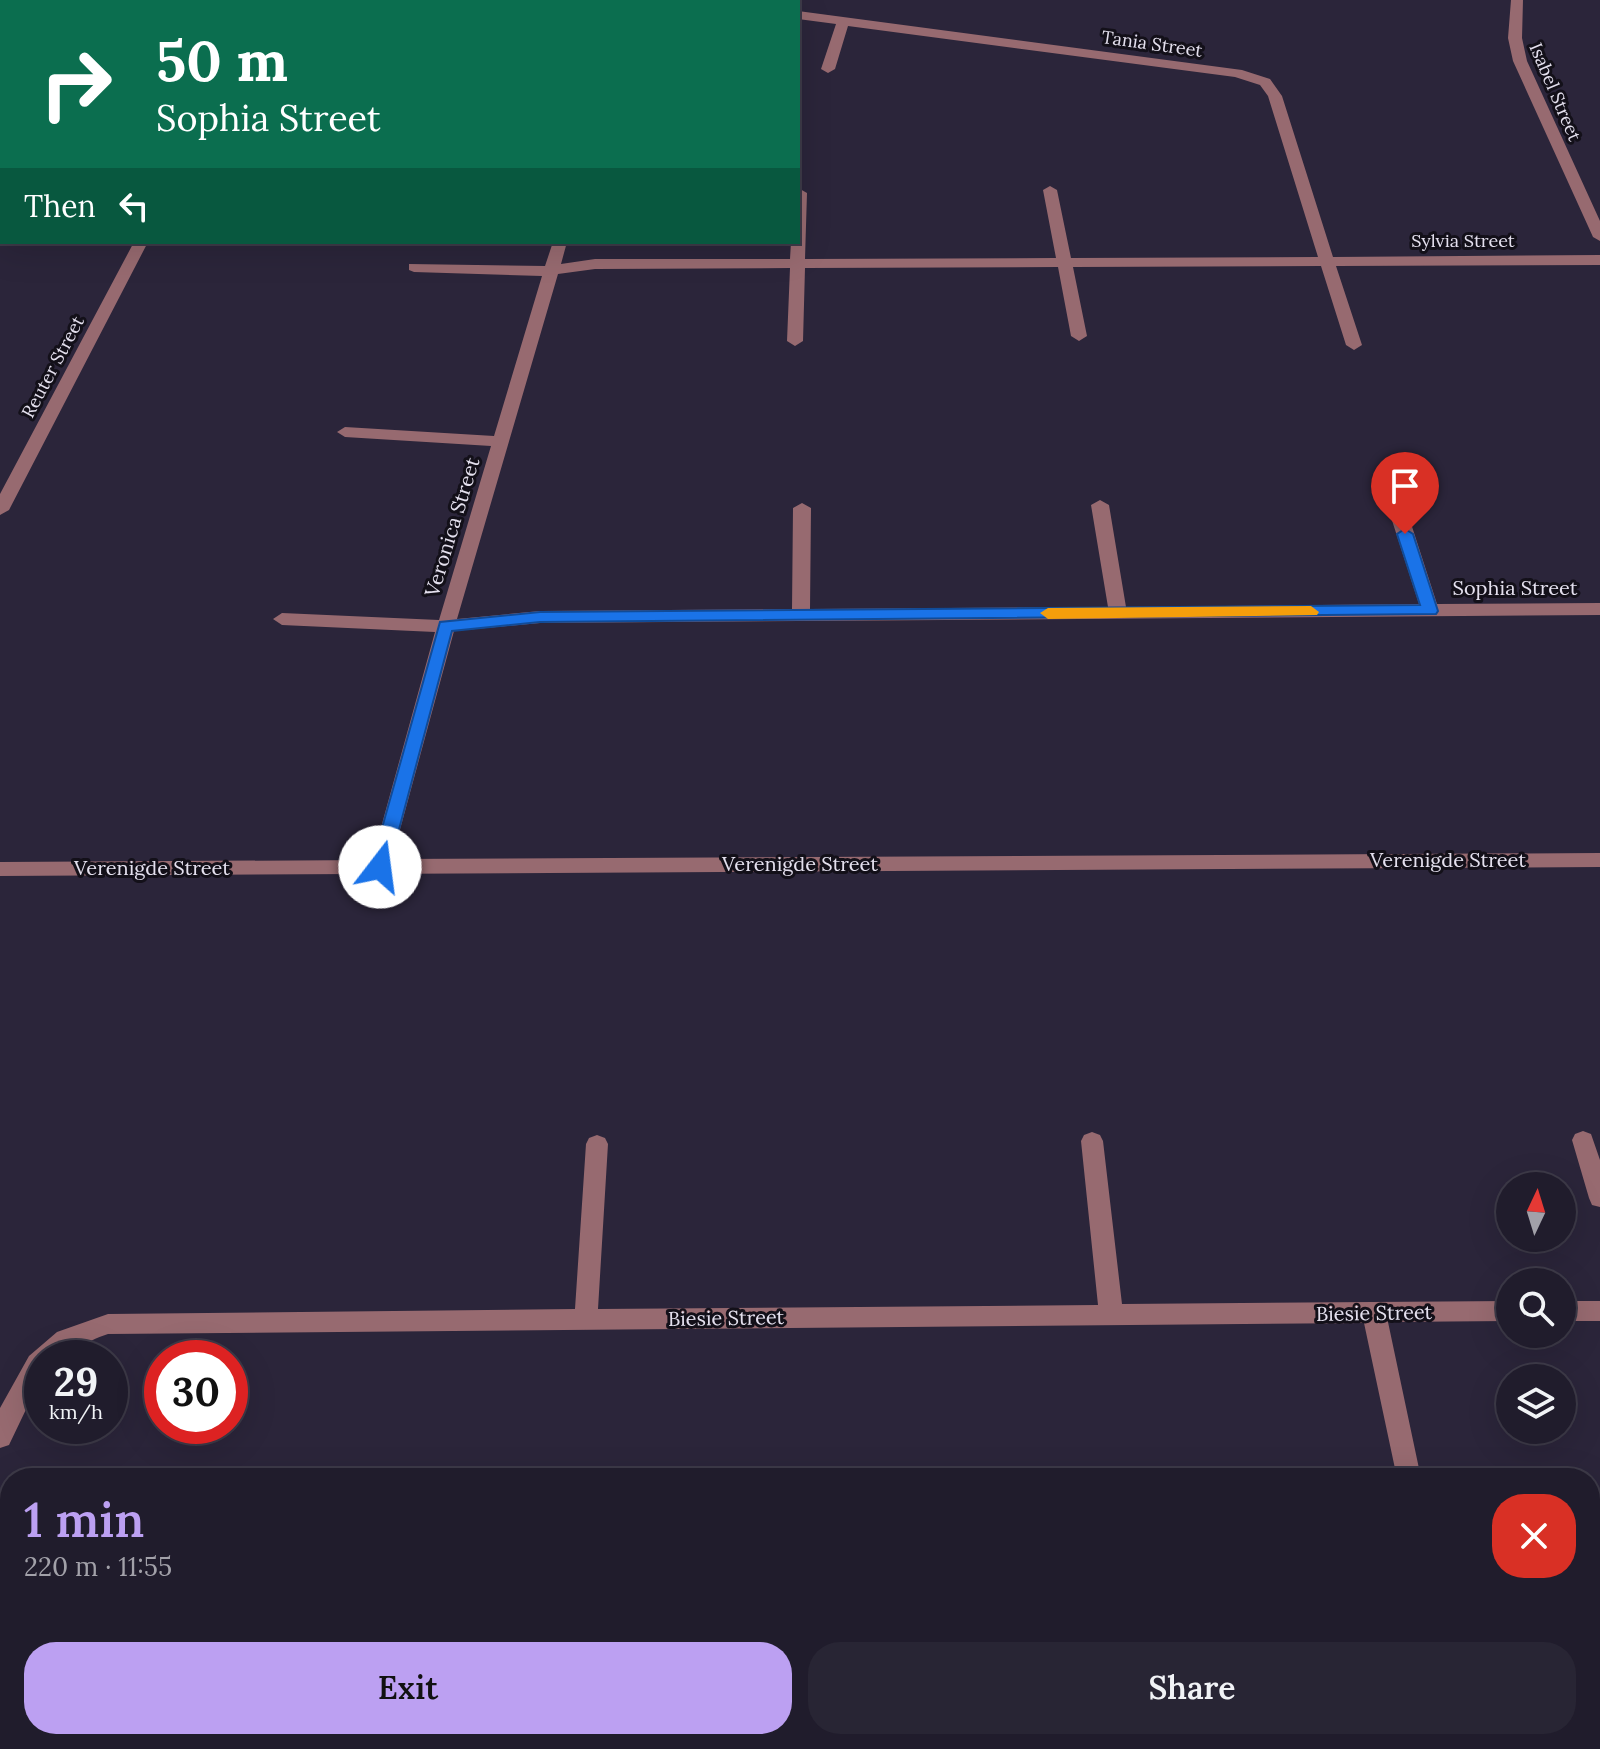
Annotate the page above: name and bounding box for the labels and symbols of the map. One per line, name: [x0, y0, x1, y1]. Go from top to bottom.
street label: Tania Street: [1100, 25, 1204, 62]
street label: Isabel Street: [1524, 39, 1586, 144]
street label: Sylvia Street: [1411, 229, 1515, 252]
street label: Reuter Street: [16, 312, 89, 422]
pin: [1371, 452, 1439, 534]
street label: Veronica Street: [418, 454, 485, 600]
street label: Sophia Street: [1453, 575, 1578, 600]
position arrow: [338, 825, 422, 909]
street label: Verenigde Street: [1369, 847, 1526, 872]
street label: Verenigde Street: [721, 851, 878, 876]
street label: Verenigde Street: [73, 855, 230, 880]
north arrow: [1496, 1172, 1576, 1252]
street label: Biesie Street: [1316, 1299, 1433, 1326]
street label: Biesie Street: [668, 1304, 785, 1331]
speed limit sign: 30: [144, 1340, 248, 1444]

